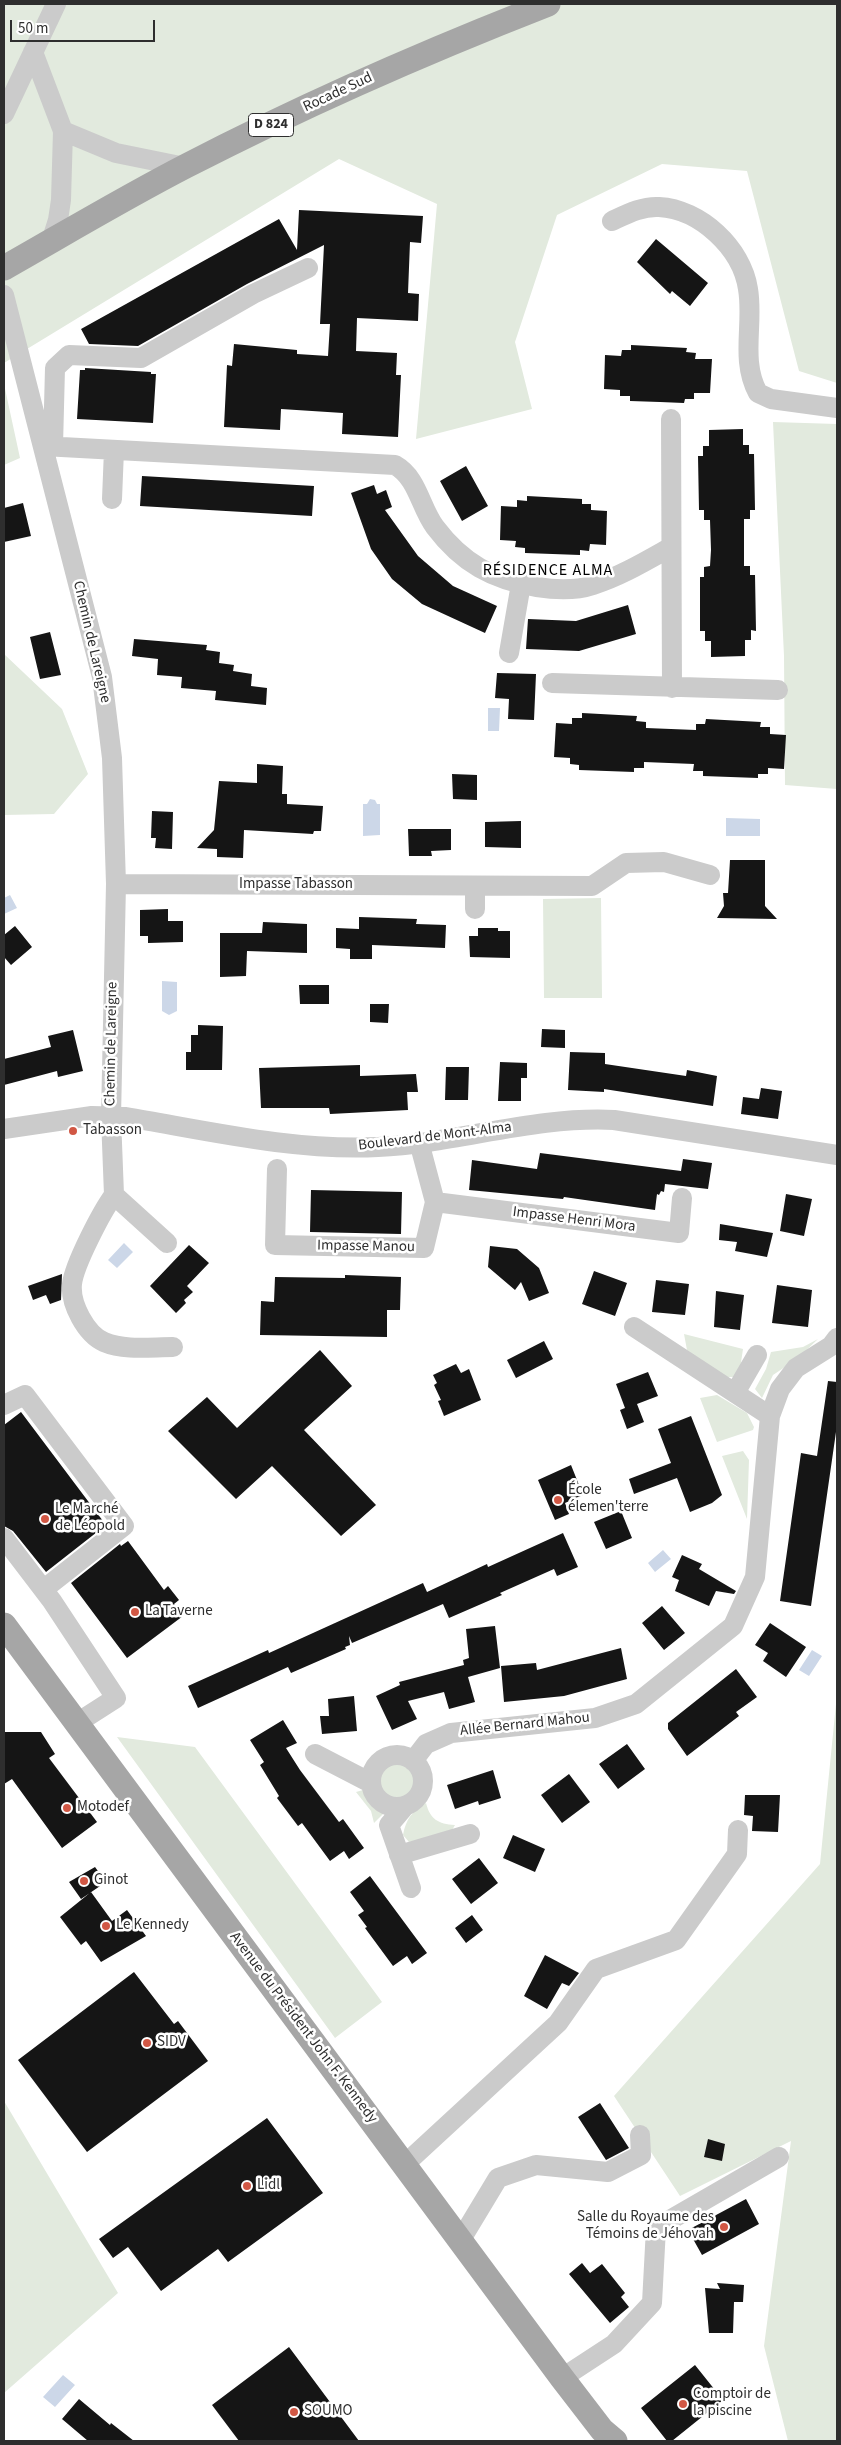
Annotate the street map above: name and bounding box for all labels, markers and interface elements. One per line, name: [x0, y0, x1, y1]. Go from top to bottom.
scale bar: [12, 10, 158, 42]
text: 50 m: [18, 18, 48, 39]
street label: Rocade Sud: [301, 69, 375, 117]
road number: D 824: [248, 114, 294, 136]
district label: RÉSIDENCE ALMA: [481, 561, 615, 581]
street label: Chemin de Lareigne: [68, 579, 114, 705]
street label: Impasse Tabasson: [239, 876, 353, 894]
street label: Chemin de Lareigne: [102, 982, 122, 1106]
street label: Boulevard de Mont-Alma: [357, 1119, 513, 1155]
place label: Tabasson: [83, 1122, 142, 1140]
marker: Tabasson: [67, 1125, 79, 1137]
street label: Impasse Henri Mora: [511, 1204, 637, 1236]
street label: Impasse Manou: [317, 1237, 415, 1257]
place label: École élemen'terre: [568, 1482, 649, 1517]
marker: École élemen'terre: [552, 1494, 564, 1506]
place label: Le Marché de Léopold: [55, 1501, 125, 1536]
marker: Le Marché de Léopold: [39, 1513, 51, 1525]
place label: La Taverne: [145, 1603, 213, 1621]
marker: La Taverne: [129, 1606, 141, 1618]
street label: Allée Bernard Mahou: [459, 1709, 591, 1741]
place label: Motodef: [77, 1799, 129, 1817]
marker: Motodef: [61, 1802, 73, 1814]
place label: Ginot: [94, 1872, 128, 1890]
marker: Ginot: [78, 1875, 90, 1887]
place label: Le Kennedy: [116, 1917, 189, 1935]
marker: Le Kennedy: [100, 1920, 112, 1932]
street label: Avenue du Président John F. Kennedy: [225, 1929, 381, 2127]
place label: SIDV: [157, 2034, 186, 2052]
marker: SIDV: [141, 2037, 153, 2049]
place label: Lidl: [257, 2177, 280, 2195]
marker: Lidl: [241, 2180, 253, 2192]
place label: Salle du Royaume des Témoins de Jéhovah: [577, 2209, 714, 2244]
marker: Salle du Royaume des Témoins de Jéhovah: [718, 2221, 730, 2233]
place label: Comptoir de la piscine: [693, 2386, 771, 2421]
marker: Comptoir de la piscine: [677, 2398, 689, 2410]
place label: SOUMO: [304, 2403, 353, 2421]
marker: SOUMO: [288, 2406, 300, 2418]

